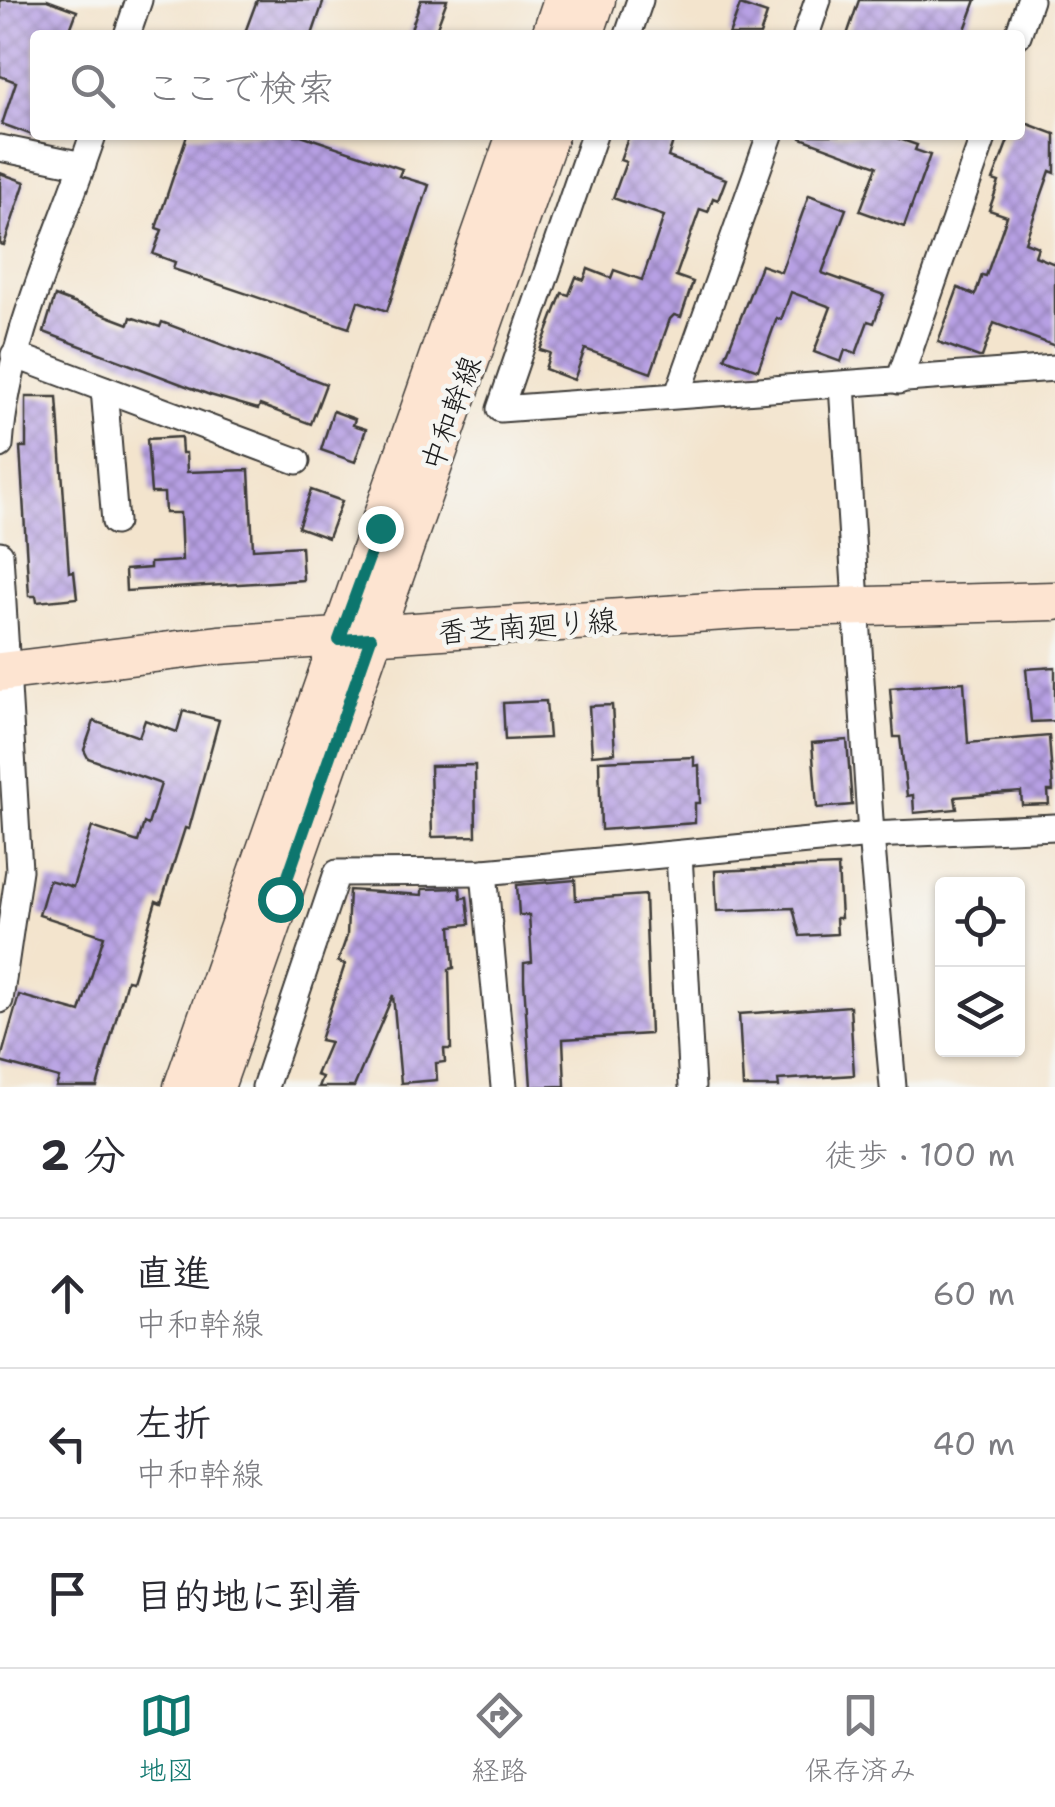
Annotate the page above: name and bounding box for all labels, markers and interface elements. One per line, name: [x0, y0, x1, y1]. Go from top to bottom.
search box: [30, 30, 1025, 140]
icon: search: [65, 58, 120, 113]
text: ここで検索: [145, 62, 335, 113]
street label: 中和幹線: [411, 350, 491, 476]
route end: [358, 506, 404, 552]
street label: 香芝南廻り線: [436, 599, 618, 653]
route start: [258, 877, 304, 923]
map controls: [935, 877, 1025, 1057]
button: locate: [935, 877, 1025, 967]
button: layers: [935, 967, 1025, 1057]
text: 2 分: [40, 1127, 126, 1183]
text: 徒歩 · 100 m: [825, 1133, 1015, 1176]
text: 直進: [135, 1247, 211, 1298]
icon: ahead: [40, 1266, 95, 1321]
text: 60 m: [933, 1272, 1015, 1315]
text: 中和幹線: [135, 1302, 263, 1345]
text: 左折: [135, 1397, 211, 1448]
icon: left: [40, 1416, 95, 1471]
text: 40 m: [932, 1422, 1015, 1465]
text: 中和幹線: [135, 1452, 263, 1495]
icon: arrive: [40, 1566, 95, 1621]
text: 目的地に到着: [135, 1570, 363, 1621]
tab: 地図: [138, 1688, 195, 1789]
tab: 経路: [471, 1688, 528, 1789]
tab: 保存済み: [804, 1688, 917, 1789]

